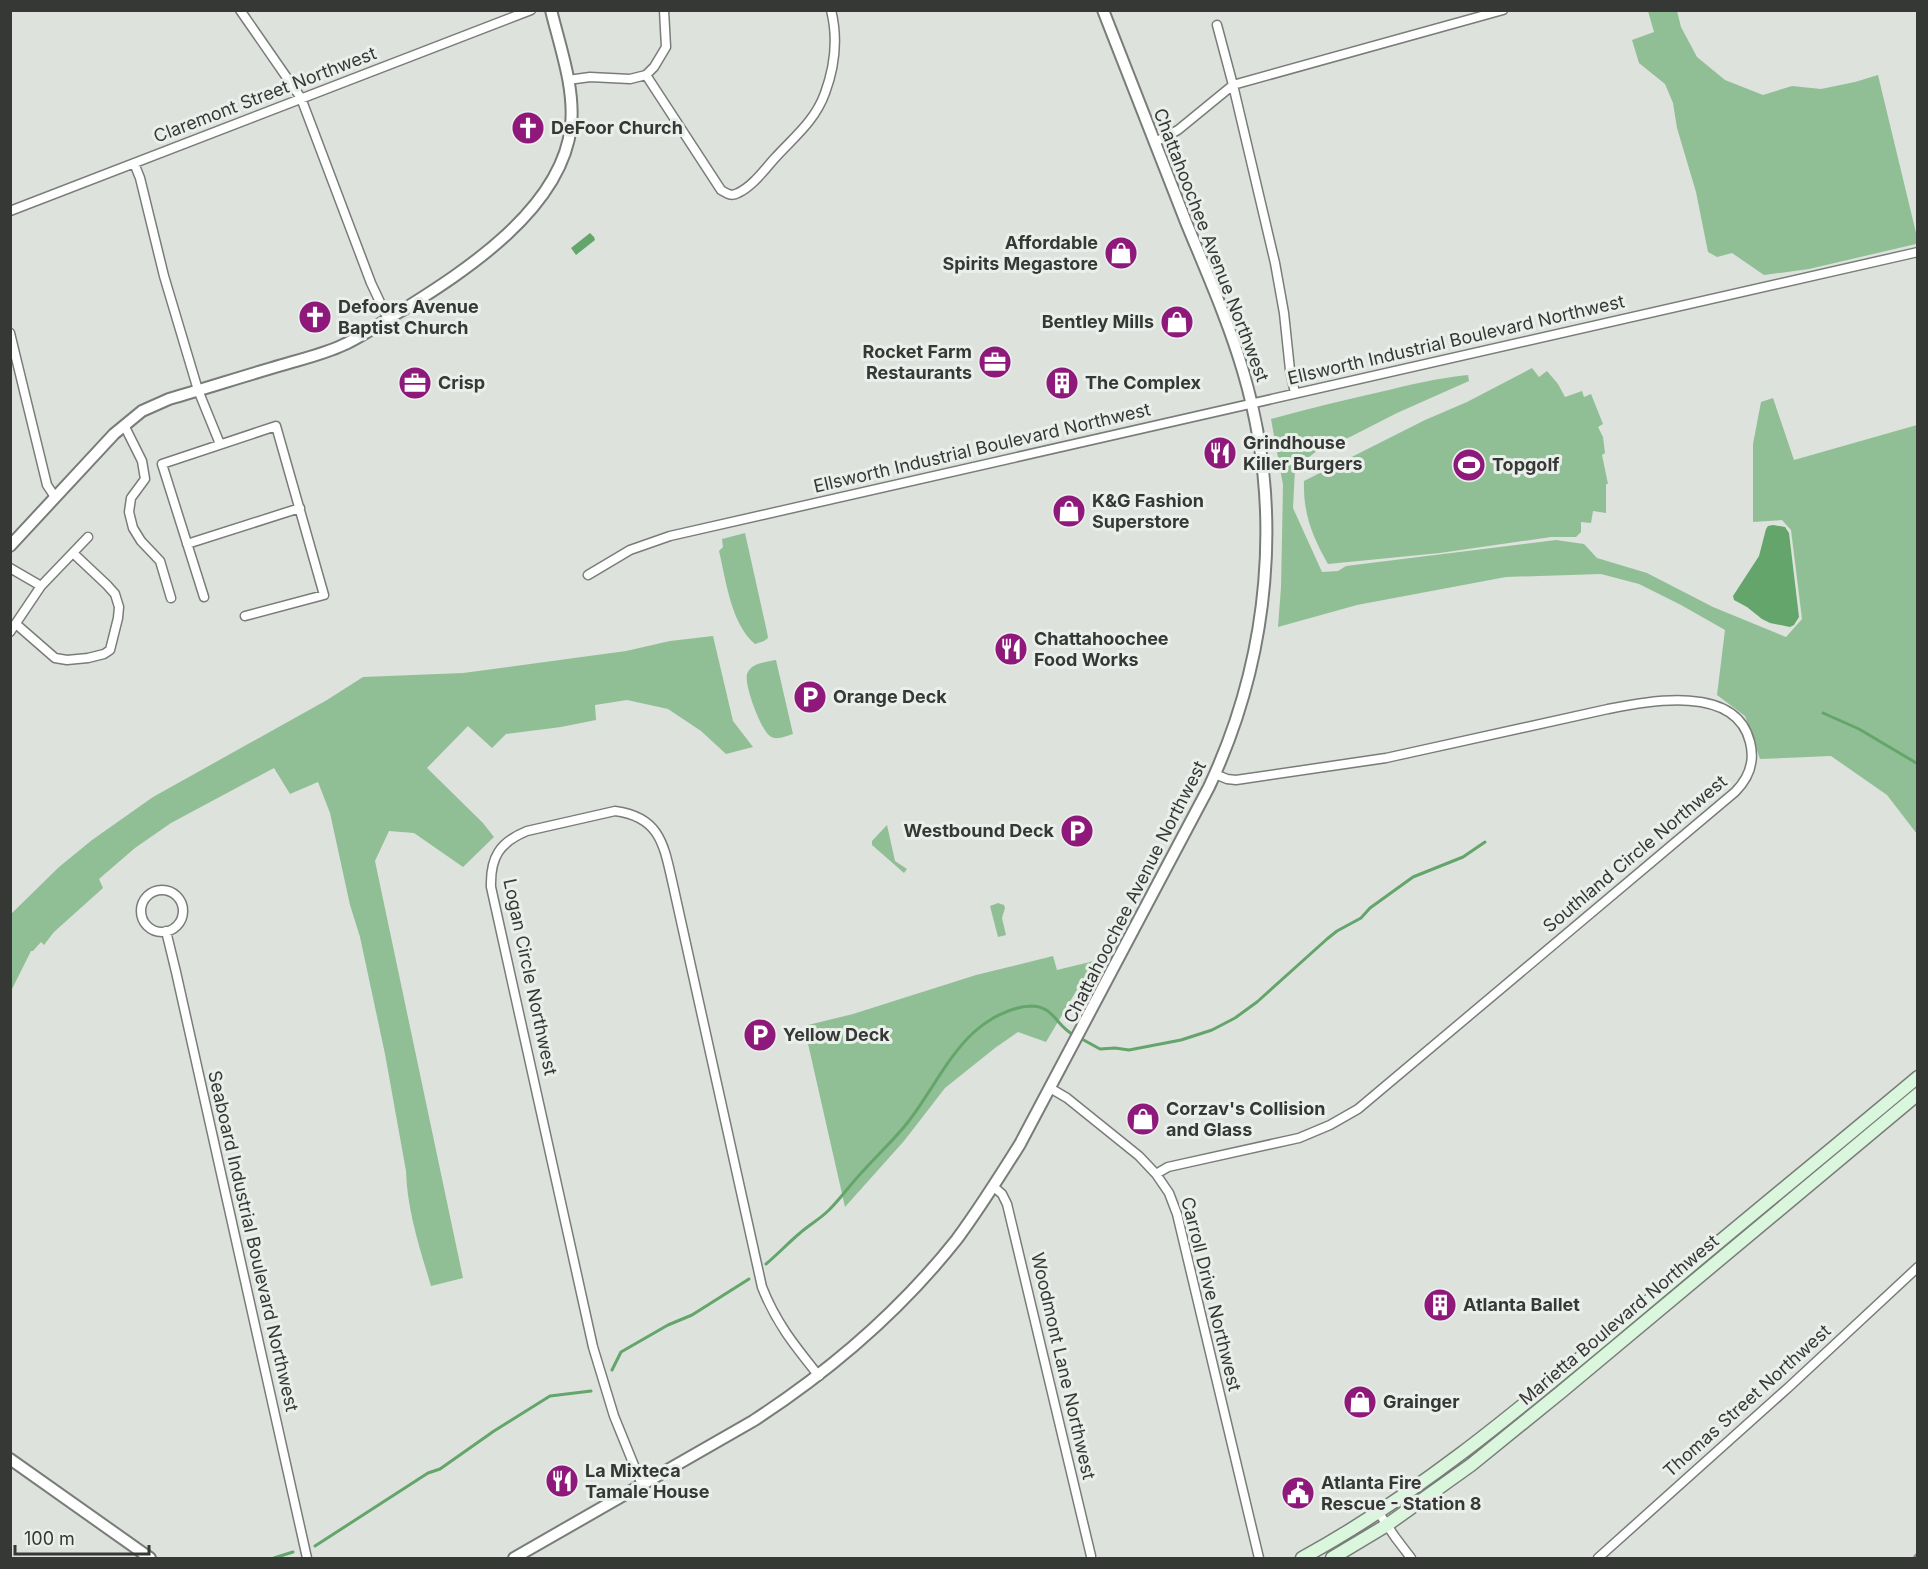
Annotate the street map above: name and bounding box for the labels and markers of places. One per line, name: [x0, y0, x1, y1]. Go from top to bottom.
church icon: DeFoor Church: [510, 110, 546, 146]
place label: DeFoor Church: [551, 117, 683, 138]
place label: Affordable Spirits Megastore: [942, 232, 1098, 274]
shop icon: Affordable Spirits Megastore: [1103, 235, 1139, 271]
place label: Defoors Avenue Baptist Church: [338, 296, 479, 338]
church icon: Defoors Avenue Baptist Church: [297, 299, 333, 335]
shop icon: Bentley Mills: [1159, 304, 1195, 340]
place label: Bentley Mills: [1042, 311, 1154, 332]
place label: Rocket Farm Restaurants: [863, 341, 972, 383]
office icon: Rocket Farm Restaurants: [977, 344, 1013, 380]
office icon: Crisp: [397, 365, 433, 401]
building icon: The Complex: [1044, 365, 1080, 401]
place label: Crisp: [438, 372, 485, 393]
place label: The Complex: [1085, 372, 1202, 393]
place label: Grindhouse Killer Burgers: [1243, 432, 1363, 474]
restaurant icon: Grindhouse Killer Burgers: [1202, 435, 1238, 471]
sports icon: Topgolf: [1451, 447, 1487, 483]
place label: Topgolf: [1492, 454, 1559, 475]
place label: K&G Fashion Superstore: [1092, 490, 1204, 532]
shop icon: K&G Fashion Superstore: [1051, 493, 1087, 529]
place label: Chattahoochee Food Works: [1034, 628, 1169, 670]
restaurant icon: Chattahoochee Food Works: [993, 631, 1029, 667]
parking icon: Orange Deck: [792, 679, 828, 715]
place label: Orange Deck: [833, 686, 947, 707]
parking icon: Westbound Deck: [1059, 813, 1095, 849]
place label: Westbound Deck: [904, 820, 1055, 841]
parking icon: Yellow Deck: [742, 1017, 778, 1053]
place label: Yellow Deck: [783, 1024, 890, 1045]
place label: Corzav's Collision and Glass: [1166, 1098, 1325, 1140]
shop icon: Corzav's Collision and Glass: [1125, 1101, 1161, 1137]
building icon: Atlanta Ballet: [1422, 1287, 1458, 1323]
place label: Atlanta Ballet: [1463, 1294, 1580, 1315]
shop icon: Grainger: [1342, 1384, 1378, 1420]
place label: Grainger: [1383, 1391, 1460, 1412]
place label: La Mixteca Tamale House: [585, 1460, 710, 1502]
restaurant icon: La Mixteca Tamale House: [544, 1463, 580, 1499]
place label: Atlanta Fire Rescue - Station 8: [1321, 1472, 1481, 1514]
public building icon: Atlanta Fire Rescue - Station 8: [1280, 1475, 1316, 1511]

